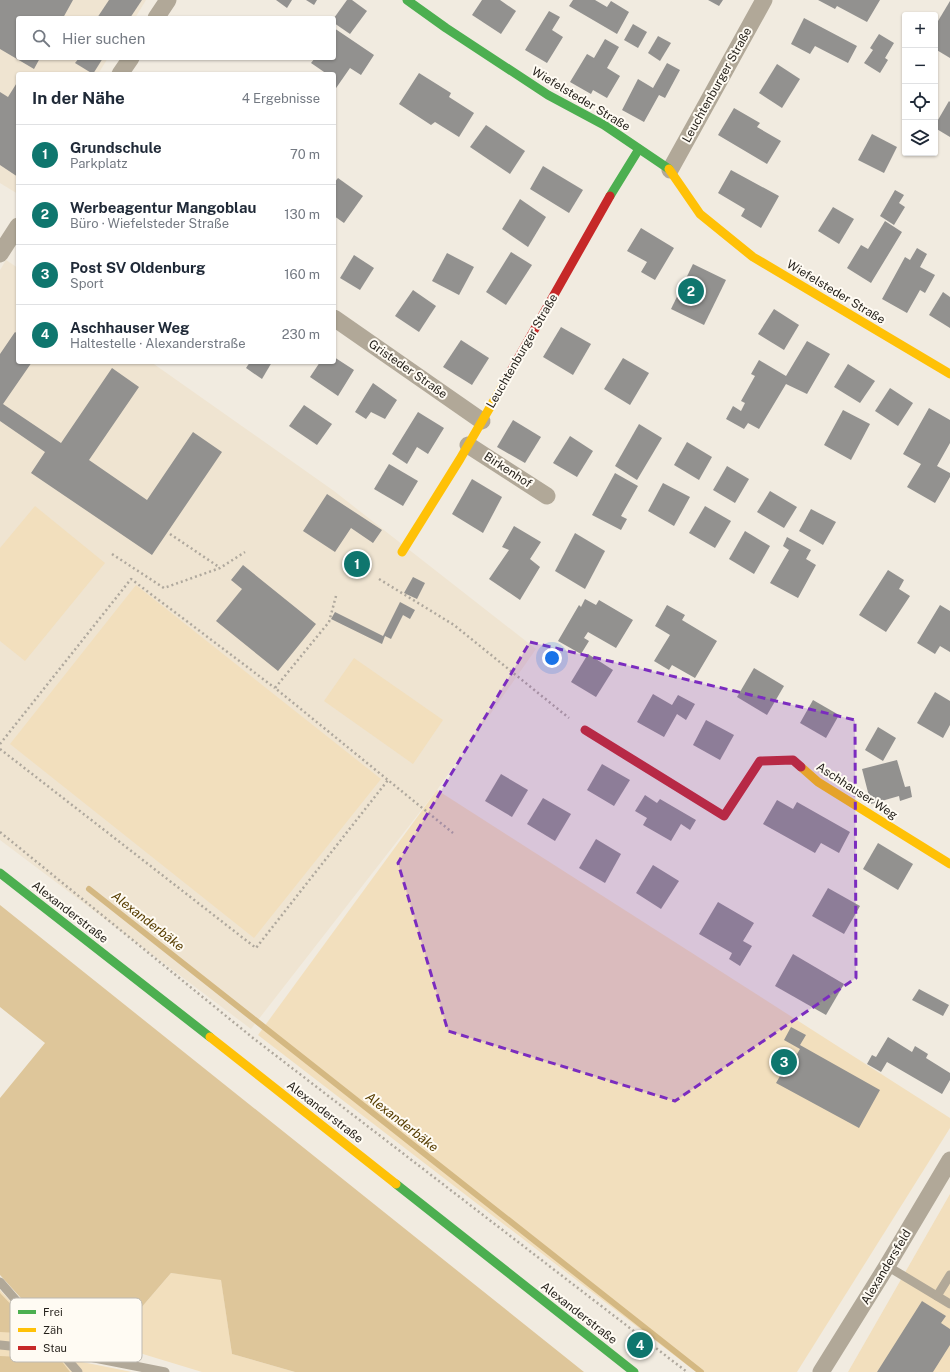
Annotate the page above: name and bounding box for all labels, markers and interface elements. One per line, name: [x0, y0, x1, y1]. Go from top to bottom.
map controls: [902, 12, 938, 156]
button: +: [902, 12, 938, 48]
search box: [16, 16, 336, 60]
street label: Leuchtenburger Straße: [679, 25, 755, 145]
icon: search: [30, 27, 52, 49]
text: Hier suchen: [62, 30, 145, 47]
button: −: [902, 48, 938, 84]
street label: Wiefelsteder Straße: [529, 64, 633, 134]
button: locate: [902, 84, 938, 120]
text: In der Nähe: [32, 88, 125, 108]
text: 4 Ergebnisse: [242, 91, 320, 106]
button: layers: [902, 120, 938, 156]
text: Grundschule: [70, 139, 162, 156]
text: 1: [42, 147, 48, 162]
text: 70 m: [290, 147, 320, 162]
text: Parkplatz: [70, 156, 128, 171]
text: Werbeagentur Mangoblau: [70, 199, 256, 216]
text: 2: [41, 207, 49, 222]
text: 130 m: [284, 207, 320, 222]
text: Büro · Wiefelsteder Straße: [70, 216, 229, 231]
street label: Wiefelsteder Straße: [784, 257, 888, 327]
text: Post SV Oldenburg: [70, 259, 206, 276]
text: 3: [41, 267, 49, 282]
text: 160 m: [284, 267, 320, 282]
text: Sport: [70, 276, 104, 291]
pin: 2: [678, 276, 704, 306]
street label: Leuchtenburger Straße: [484, 291, 561, 411]
text: Aschhauser Weg: [70, 319, 189, 336]
text: 4: [41, 327, 49, 342]
text: 230 m: [282, 327, 320, 342]
text: Haltestelle · Alexanderstraße: [70, 336, 246, 351]
street label: Gristeder Straße: [366, 337, 450, 401]
street label: Birkenhof: [481, 449, 535, 491]
pin: 1: [344, 549, 370, 579]
your location: [542, 648, 562, 668]
street label: Aschhauser Weg: [814, 760, 900, 822]
street label: Alexanderstraße: [29, 878, 111, 946]
water label: Alexanderbäke: [109, 888, 187, 954]
pin: 3: [771, 1047, 797, 1077]
street label: Alexanderstraße: [284, 1078, 366, 1146]
water label: Alexanderbäke: [363, 1089, 441, 1155]
street label: Alexandersfeld: [858, 1227, 914, 1307]
street label: Alexanderstraße: [538, 1279, 620, 1347]
legend: [10, 1298, 142, 1362]
text: Frei: [43, 1306, 63, 1318]
text: Zäh: [43, 1324, 63, 1336]
pin: 4: [627, 1330, 653, 1360]
text: Stau: [43, 1342, 67, 1354]

